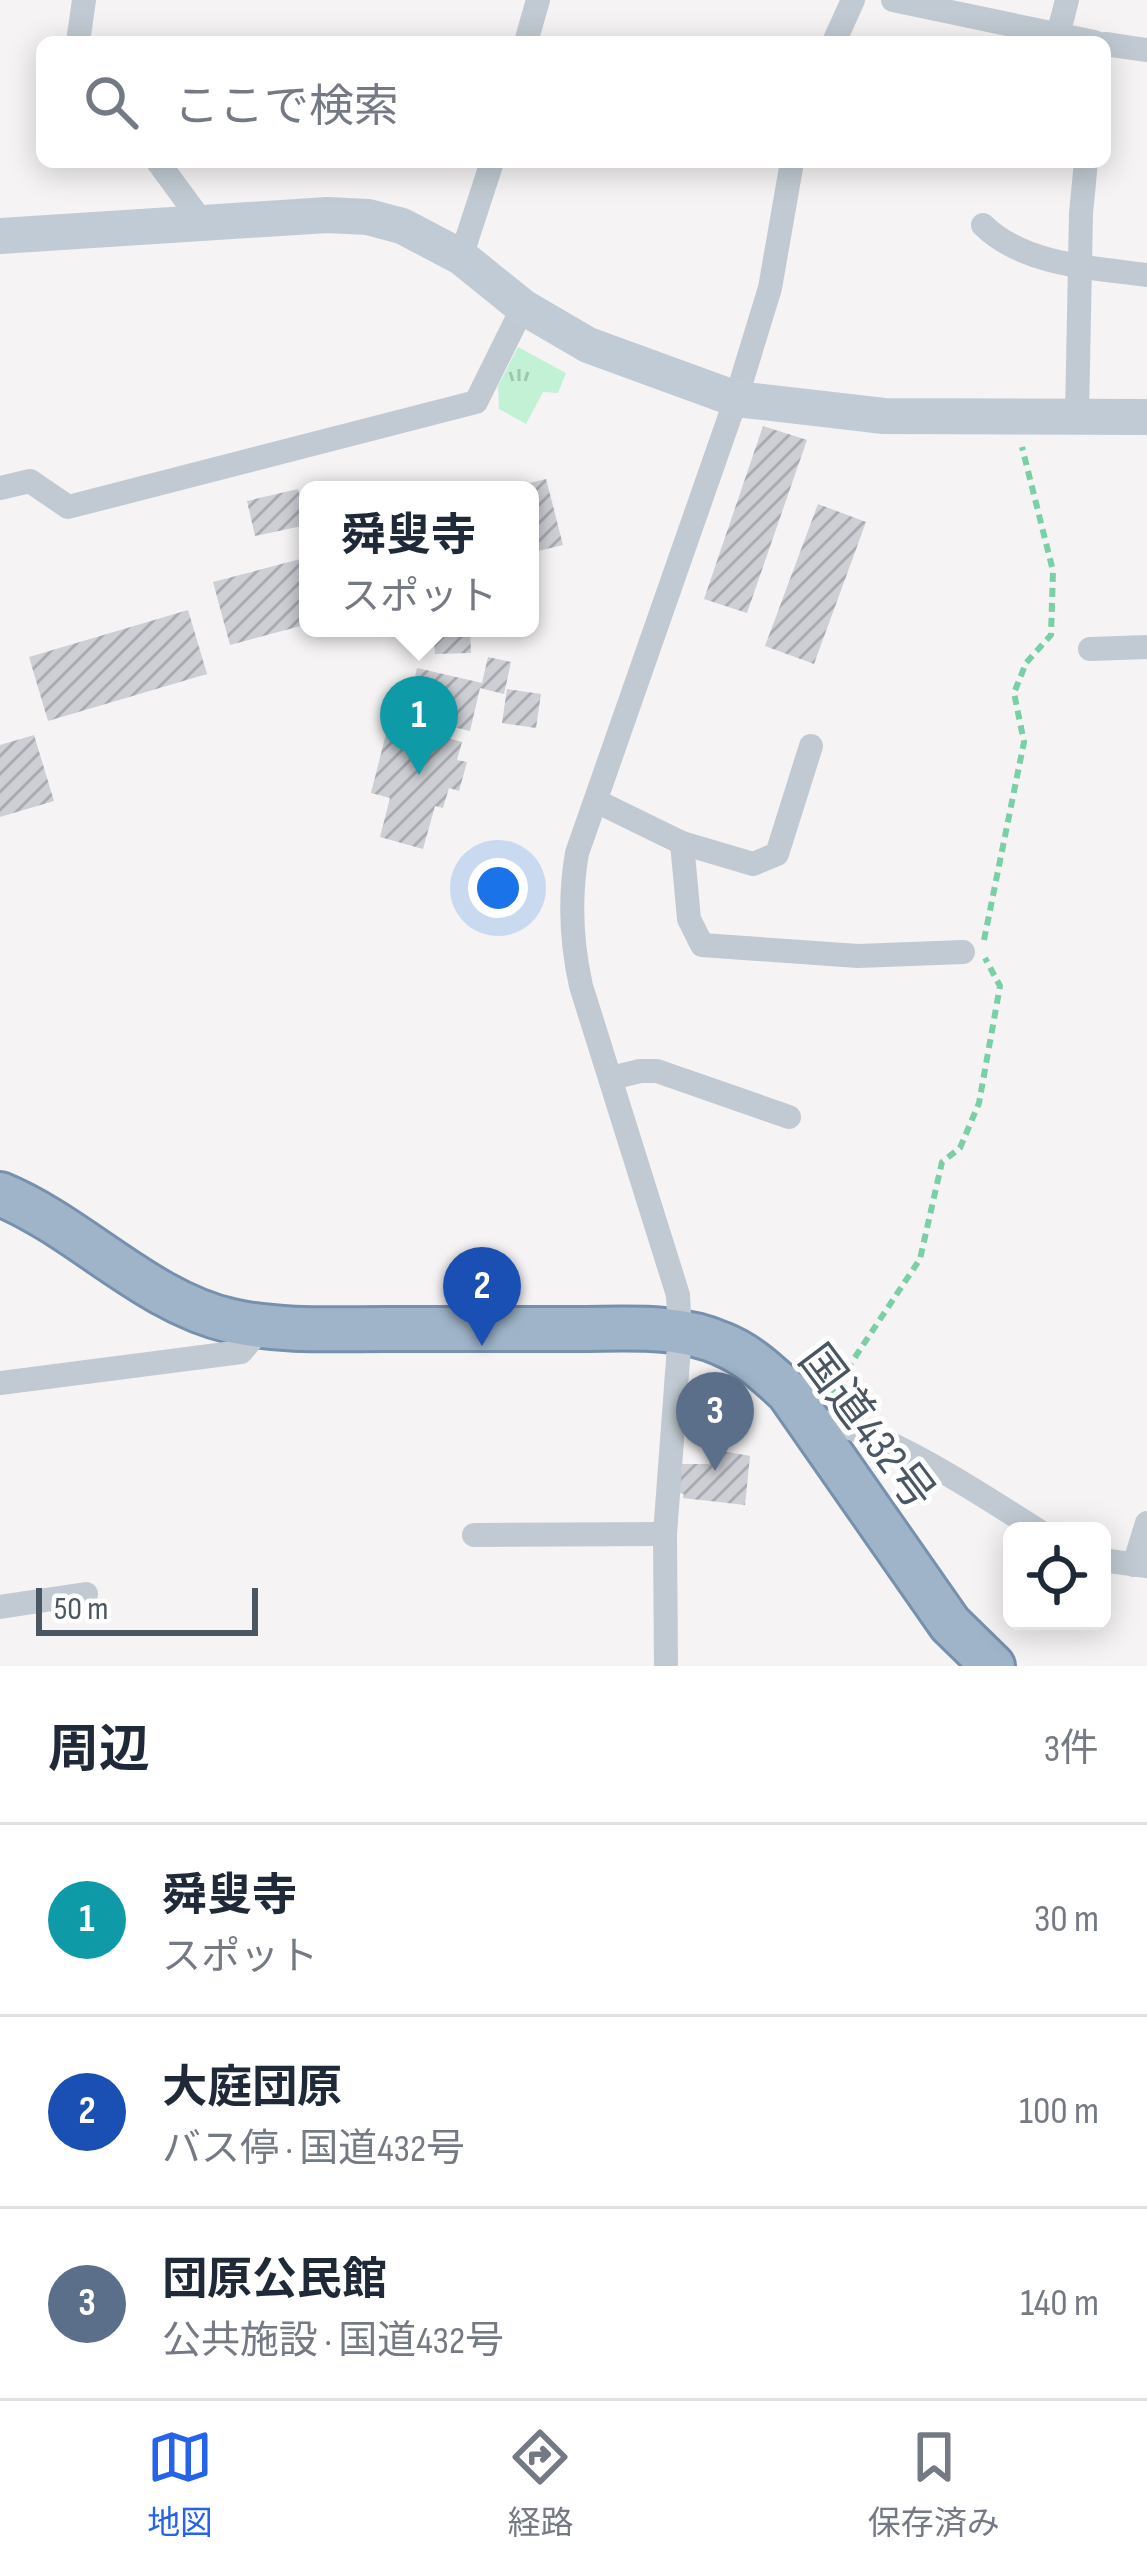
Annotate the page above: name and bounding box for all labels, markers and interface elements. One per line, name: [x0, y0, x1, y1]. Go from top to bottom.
search box: [36, 36, 1111, 168]
icon: search: [78, 69, 144, 135]
text: ここで検索: [174, 80, 399, 135]
popup: [299, 481, 539, 637]
text: 舜叟寺: [341, 509, 476, 564]
text: スポット: [341, 574, 497, 621]
pin: 1: [380, 676, 458, 775]
your location: [468, 858, 528, 918]
pin: 2: [443, 1247, 521, 1346]
street label: 国道432号: [786, 1335, 946, 1520]
pin: 3: [676, 1372, 754, 1471]
map controls: [1003, 1522, 1111, 1630]
button: locate: [1003, 1522, 1111, 1630]
scale bar: [36, 1582, 258, 1635]
text: 50 m: [54, 1589, 108, 1629]
text: 周辺: [48, 1720, 150, 1781]
text: 3件: [1044, 1726, 1099, 1773]
text: 舜叟寺: [162, 1869, 297, 1924]
text: 1: [79, 1896, 95, 1943]
text: 30 m: [1034, 1896, 1099, 1943]
text: スポット: [162, 1934, 318, 1981]
text: 大庭団原: [162, 2061, 342, 2116]
text: 2: [78, 2088, 96, 2135]
text: 100 m: [1019, 2088, 1099, 2135]
text: バス停 · 国道432号: [162, 2126, 465, 2173]
text: 団原公民館: [162, 2253, 387, 2308]
text: 3: [78, 2280, 96, 2327]
text: 140 m: [1020, 2280, 1099, 2327]
text: 公共施設 · 国道432号: [162, 2318, 504, 2365]
tab: 地図: [147, 2424, 213, 2544]
tab: 経路: [507, 2424, 573, 2544]
tab: 保存済み: [868, 2424, 1000, 2544]

